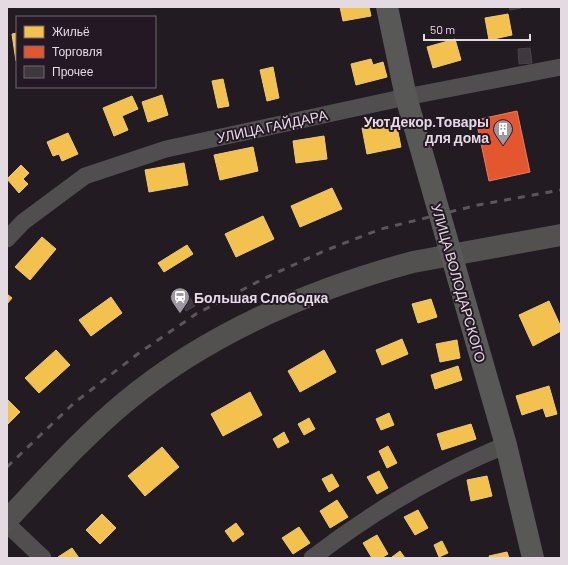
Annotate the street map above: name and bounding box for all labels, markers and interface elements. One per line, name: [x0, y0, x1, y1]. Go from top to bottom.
legend: [16, 16, 156, 88]
scale bar: [424, 16, 530, 42]
text: 50 m: [430, 22, 455, 36]
text: Жильё: [52, 24, 90, 38]
text: Торговля: [52, 44, 102, 59]
text: Прочее: [52, 64, 94, 79]
street label: УЛИЦА ГАЙДАРА: [215, 106, 330, 146]
place label: УютДекор.Товары для дома: [364, 113, 489, 146]
building icon: УютДекор.Товары для дома: [492, 118, 514, 146]
street label: УЛИЦА ВОЛОДАРСКОГО: [428, 202, 490, 364]
station icon: Большая Слободка: [169, 286, 191, 314]
place label: Большая Слободка: [194, 289, 328, 306]

